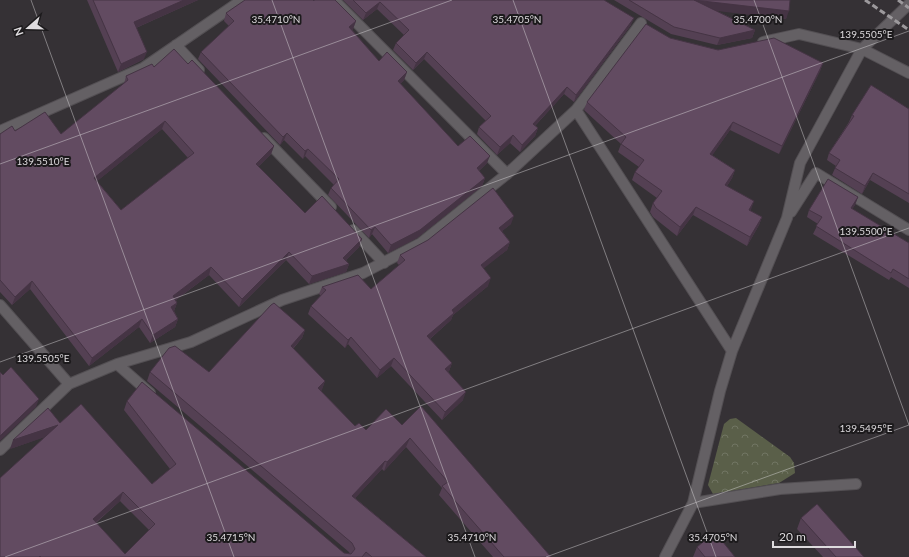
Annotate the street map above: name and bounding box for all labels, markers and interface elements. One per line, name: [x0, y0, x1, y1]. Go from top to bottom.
north arrow: [8, 8, 48, 48]
text: 35.4710°N: [252, 13, 300, 25]
text: 35.4705°N: [493, 13, 541, 25]
text: 35.4700°N: [734, 13, 782, 25]
text: N: [11, 25, 26, 38]
text: 139.5505°E: [840, 28, 893, 40]
text: 139.5510°E: [17, 155, 70, 167]
text: 139.5500°E: [840, 225, 893, 237]
text: 139.5505°E: [17, 352, 70, 364]
text: 139.5495°E: [840, 422, 893, 434]
scale bar: [773, 523, 855, 549]
text: 20 m: [779, 529, 806, 544]
text: 35.4715°N: [207, 531, 255, 543]
text: 35.4710°N: [448, 531, 496, 543]
text: 35.4705°N: [689, 531, 737, 543]

